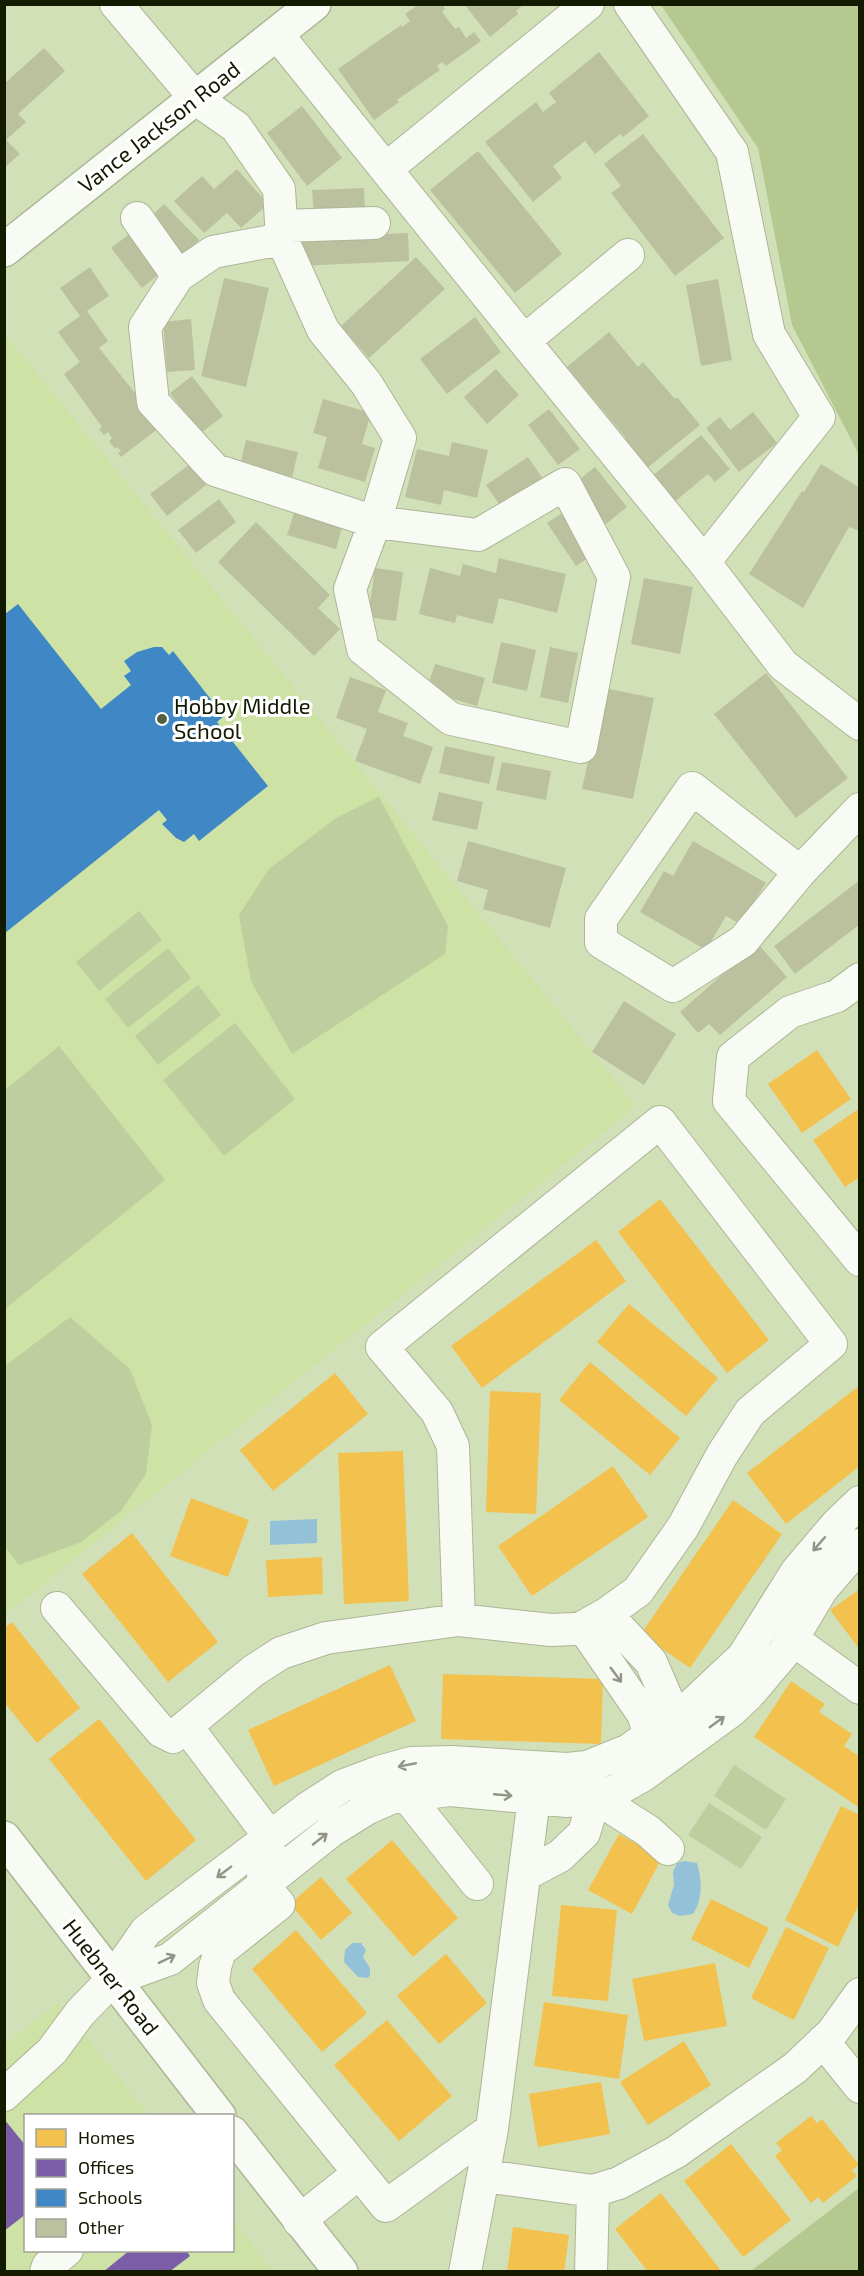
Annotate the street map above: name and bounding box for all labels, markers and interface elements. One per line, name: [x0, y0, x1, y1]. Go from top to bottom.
street label: Vance Jackson Road: [72, 55, 244, 197]
place label: Hobby Middle School: [174, 692, 311, 743]
marker: Hobby Middle School: [155, 712, 169, 726]
one-way arrow: [812, 1536, 826, 1551]
one-way arrow: [610, 1666, 622, 1682]
one-way arrow: [709, 1715, 725, 1728]
one-way arrow: [397, 1760, 417, 1771]
one-way arrow: [492, 1790, 512, 1801]
one-way arrow: [312, 1833, 328, 1846]
one-way arrow: [216, 1866, 232, 1879]
street label: Huebner Road: [58, 1913, 165, 2040]
one-way arrow: [157, 1952, 175, 1964]
legend: [24, 2114, 234, 2252]
text: Homes: [78, 2126, 135, 2148]
text: Offices: [78, 2156, 134, 2178]
text: Schools: [78, 2186, 142, 2208]
text: Other: [78, 2216, 124, 2238]

